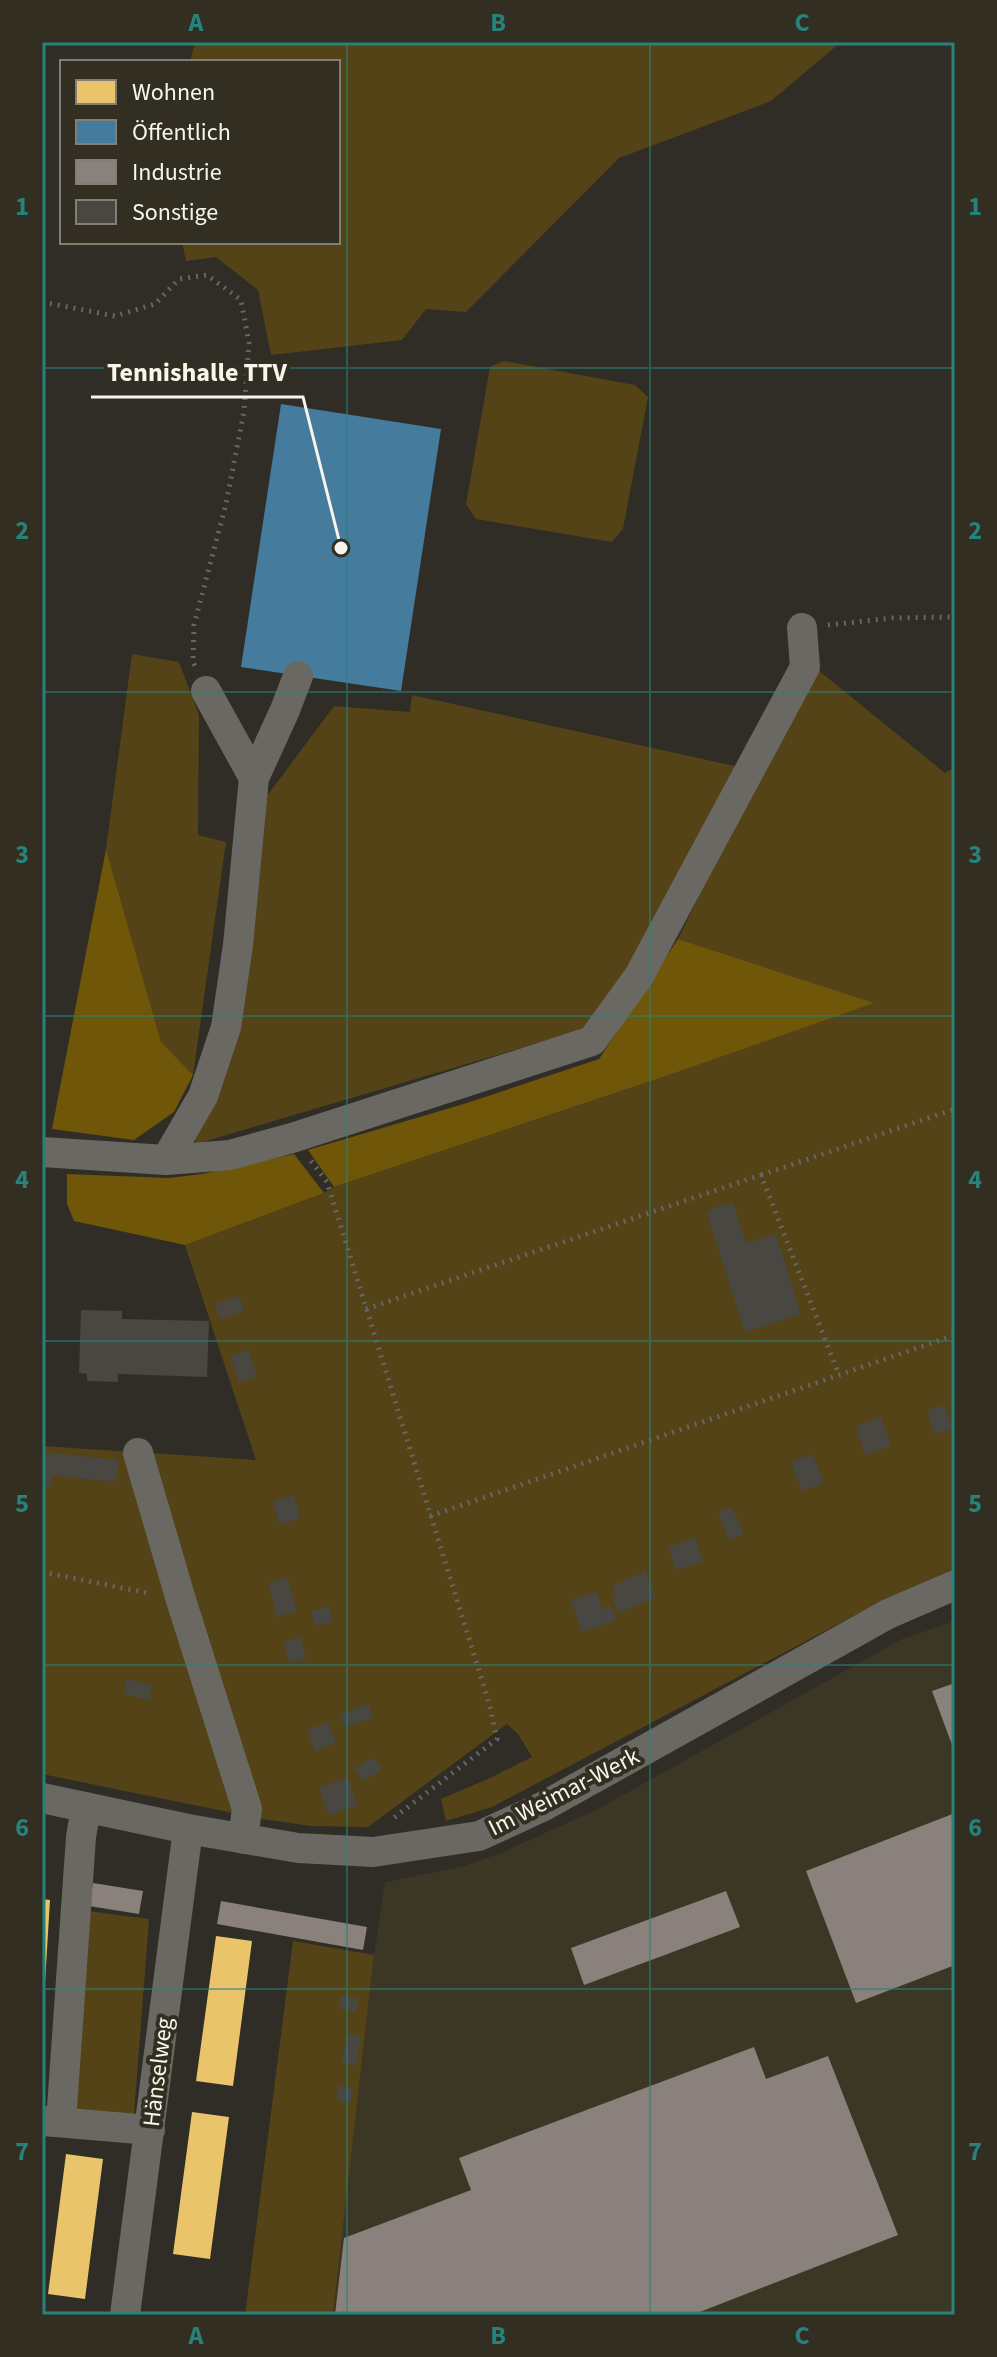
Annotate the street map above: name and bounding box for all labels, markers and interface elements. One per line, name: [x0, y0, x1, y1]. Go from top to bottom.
text: A: [188, 4, 205, 41]
text: B: [490, 4, 506, 41]
text: C: [794, 4, 810, 41]
legend: [60, 60, 340, 244]
text: Wohnen: [132, 75, 215, 110]
text: Öffentlich: [132, 115, 231, 150]
text: Industrie: [132, 155, 222, 190]
text: 1: [15, 188, 29, 225]
text: 1: [968, 188, 982, 225]
text: Sonstige: [132, 195, 218, 230]
callout: Tennishalle TTV: [91, 347, 303, 397]
text: Tennishalle TTV: [107, 354, 287, 391]
text: 2: [15, 512, 29, 549]
text: 2: [968, 512, 982, 549]
text: 3: [15, 836, 29, 873]
text: 3: [968, 836, 982, 873]
text: 4: [15, 1161, 29, 1198]
text: 4: [968, 1161, 982, 1198]
text: 5: [15, 1485, 29, 1522]
text: 5: [968, 1485, 982, 1522]
street label: Im Weimar-Werk: [482, 1739, 646, 1845]
text: 6: [15, 1809, 29, 1846]
text: 6: [968, 1809, 982, 1846]
street label: Hänselweg: [134, 2015, 182, 2129]
text: 7: [15, 2133, 29, 2170]
text: 7: [968, 2133, 982, 2170]
text: A: [188, 2317, 205, 2354]
text: B: [490, 2317, 506, 2354]
text: C: [794, 2317, 810, 2354]

